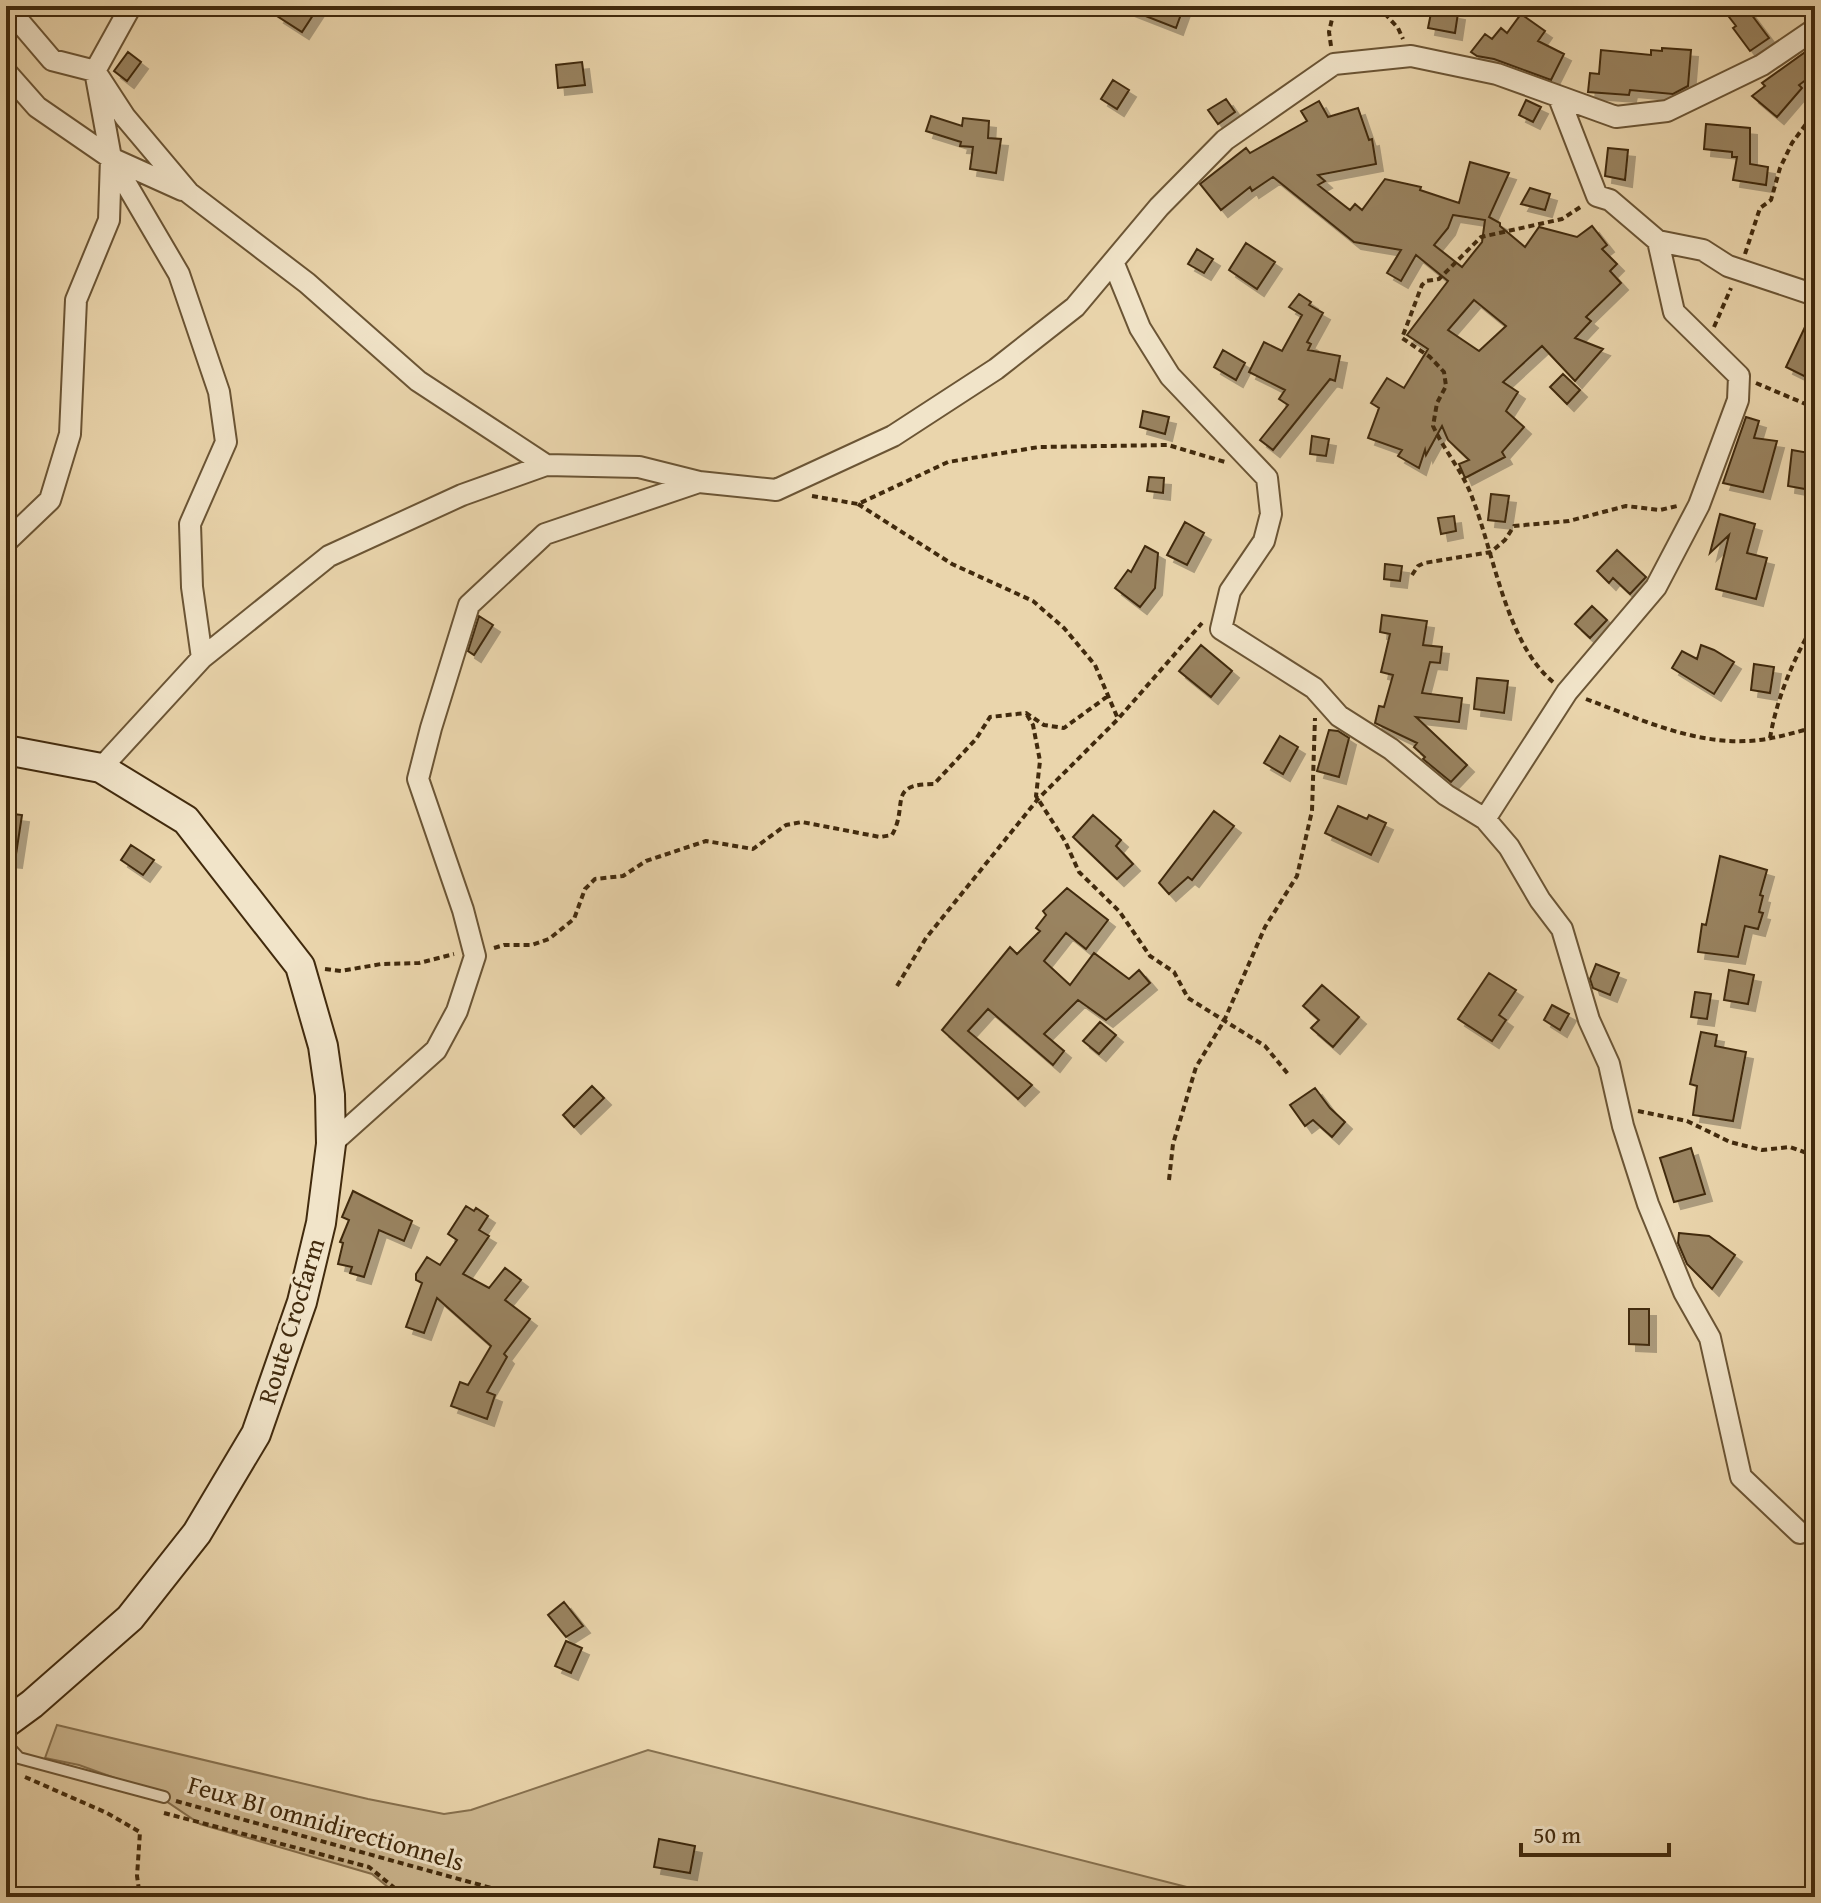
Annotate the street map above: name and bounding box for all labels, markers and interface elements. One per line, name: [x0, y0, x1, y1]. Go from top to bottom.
street label: Route Crocfarm: [247, 1233, 334, 1408]
street label: Feux BI omnidirectionnels: [183, 1764, 469, 1881]
scale bar: [1521, 1807, 1669, 1857]
text: 50 m: [1533, 1817, 1581, 1852]

